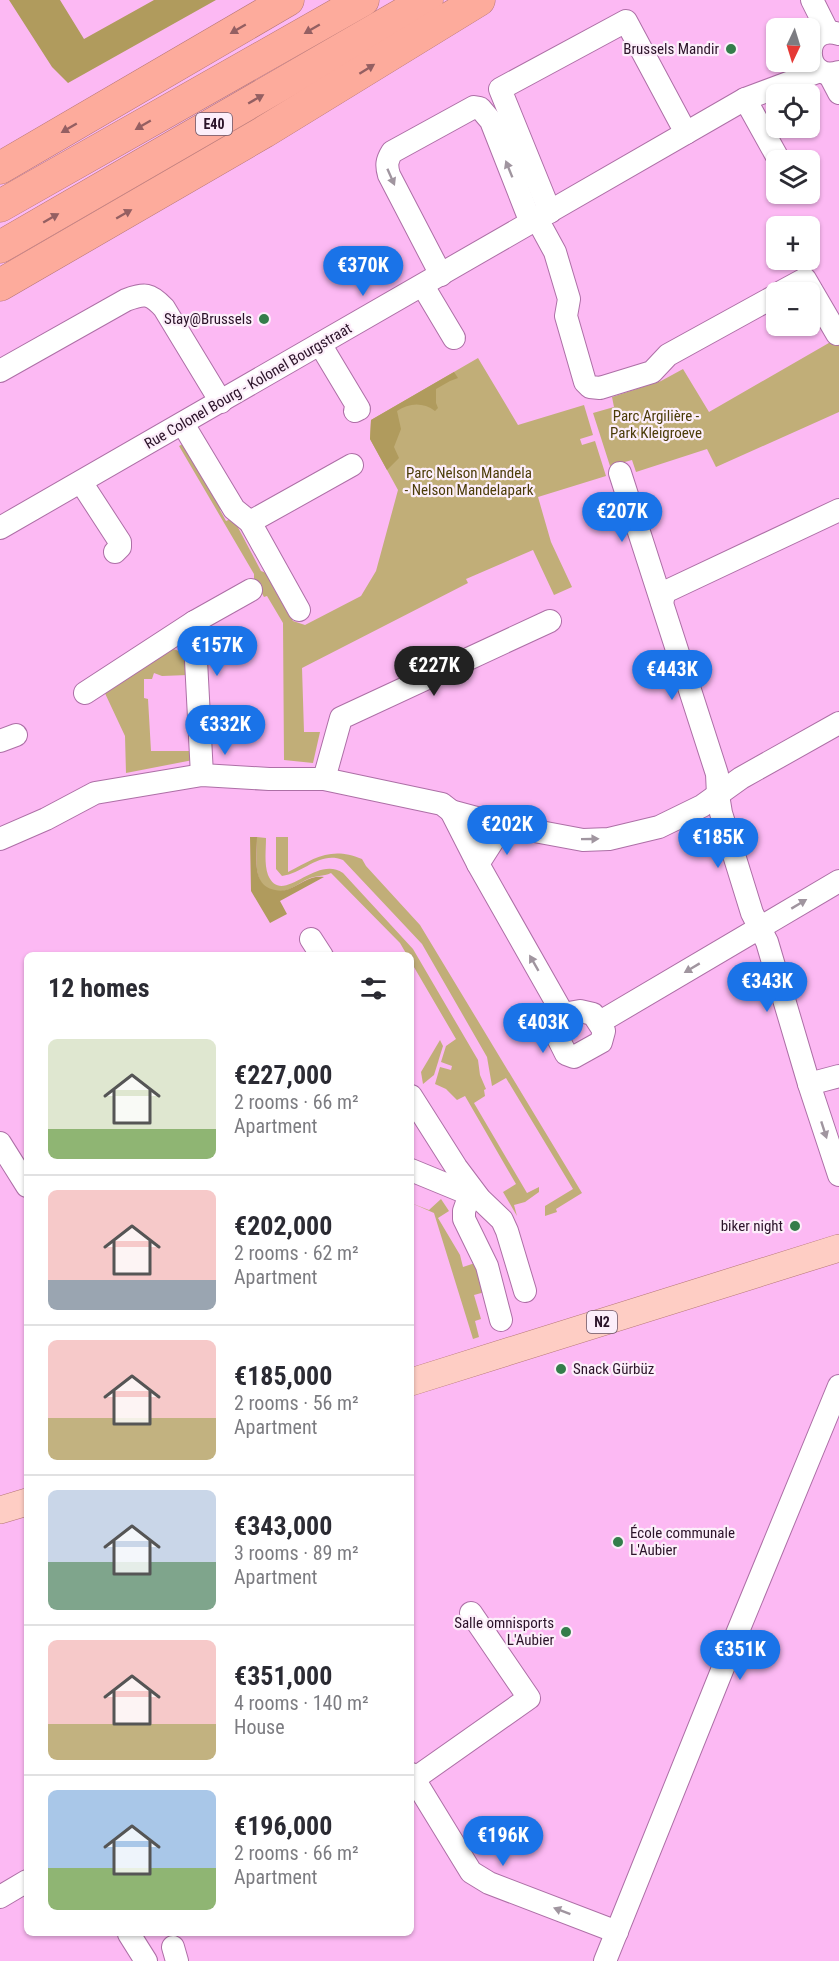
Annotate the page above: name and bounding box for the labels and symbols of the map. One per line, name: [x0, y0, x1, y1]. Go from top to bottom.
north arrow: [766, 18, 820, 72]
one-way arrow: [230, 24, 246, 35]
one-way arrow: [303, 24, 320, 34]
place label: Brussels Mandir: [623, 40, 719, 58]
marker: Brussels Mandir: [724, 42, 738, 56]
one-way arrow: [359, 63, 375, 74]
one-way arrow: [248, 94, 264, 105]
road number: E40: [196, 113, 232, 135]
one-way arrow: [134, 120, 151, 130]
one-way arrow: [61, 122, 77, 133]
one-way arrow: [504, 160, 513, 178]
one-way arrow: [386, 168, 395, 185]
one-way arrow: [115, 210, 132, 220]
one-way arrow: [43, 213, 60, 223]
pin: €370K: [321, 246, 405, 297]
place label: Stay@Brussels: [164, 310, 252, 328]
marker: Stay@Brussels: [257, 312, 271, 326]
street label: Rue Colonel Bourg - Kolonel Bourgstraat: [141, 319, 355, 453]
park label: Parc Argilière - Park Kleigroeve: [610, 407, 702, 442]
park label: Parc Nelson Mandela - Nelson Mandelapark: [405, 464, 534, 499]
pin: €207K: [580, 492, 664, 543]
pin: €157K: [175, 626, 259, 677]
pin: €227K: [392, 646, 476, 697]
pin: €443K: [630, 650, 714, 701]
pin: €332K: [183, 705, 267, 756]
pin: €202K: [465, 805, 549, 856]
pin: €185K: [676, 818, 760, 869]
one-way arrow: [581, 834, 600, 844]
one-way arrow: [791, 899, 808, 909]
one-way arrow: [529, 954, 539, 971]
pin: €343K: [725, 962, 809, 1013]
one-way arrow: [683, 963, 700, 973]
pin: €403K: [501, 1003, 585, 1054]
one-way arrow: [820, 1121, 829, 1139]
place label: biker night: [721, 1217, 783, 1235]
marker: biker night: [788, 1219, 802, 1233]
road number: N2: [587, 1311, 617, 1333]
place label: Snack Gürbüz: [573, 1360, 654, 1378]
marker: Snack Gürbüz: [554, 1362, 568, 1376]
place label: École communale L'Aubier: [630, 1524, 735, 1559]
marker: École communale L'Aubier: [611, 1535, 625, 1549]
place label: Salle omnisports L'Aubier: [454, 1614, 554, 1649]
marker: Salle omnisports L'Aubier: [559, 1625, 573, 1639]
pin: €351K: [698, 1630, 782, 1681]
pin: €196K: [461, 1816, 545, 1867]
one-way arrow: [553, 1906, 571, 1916]

